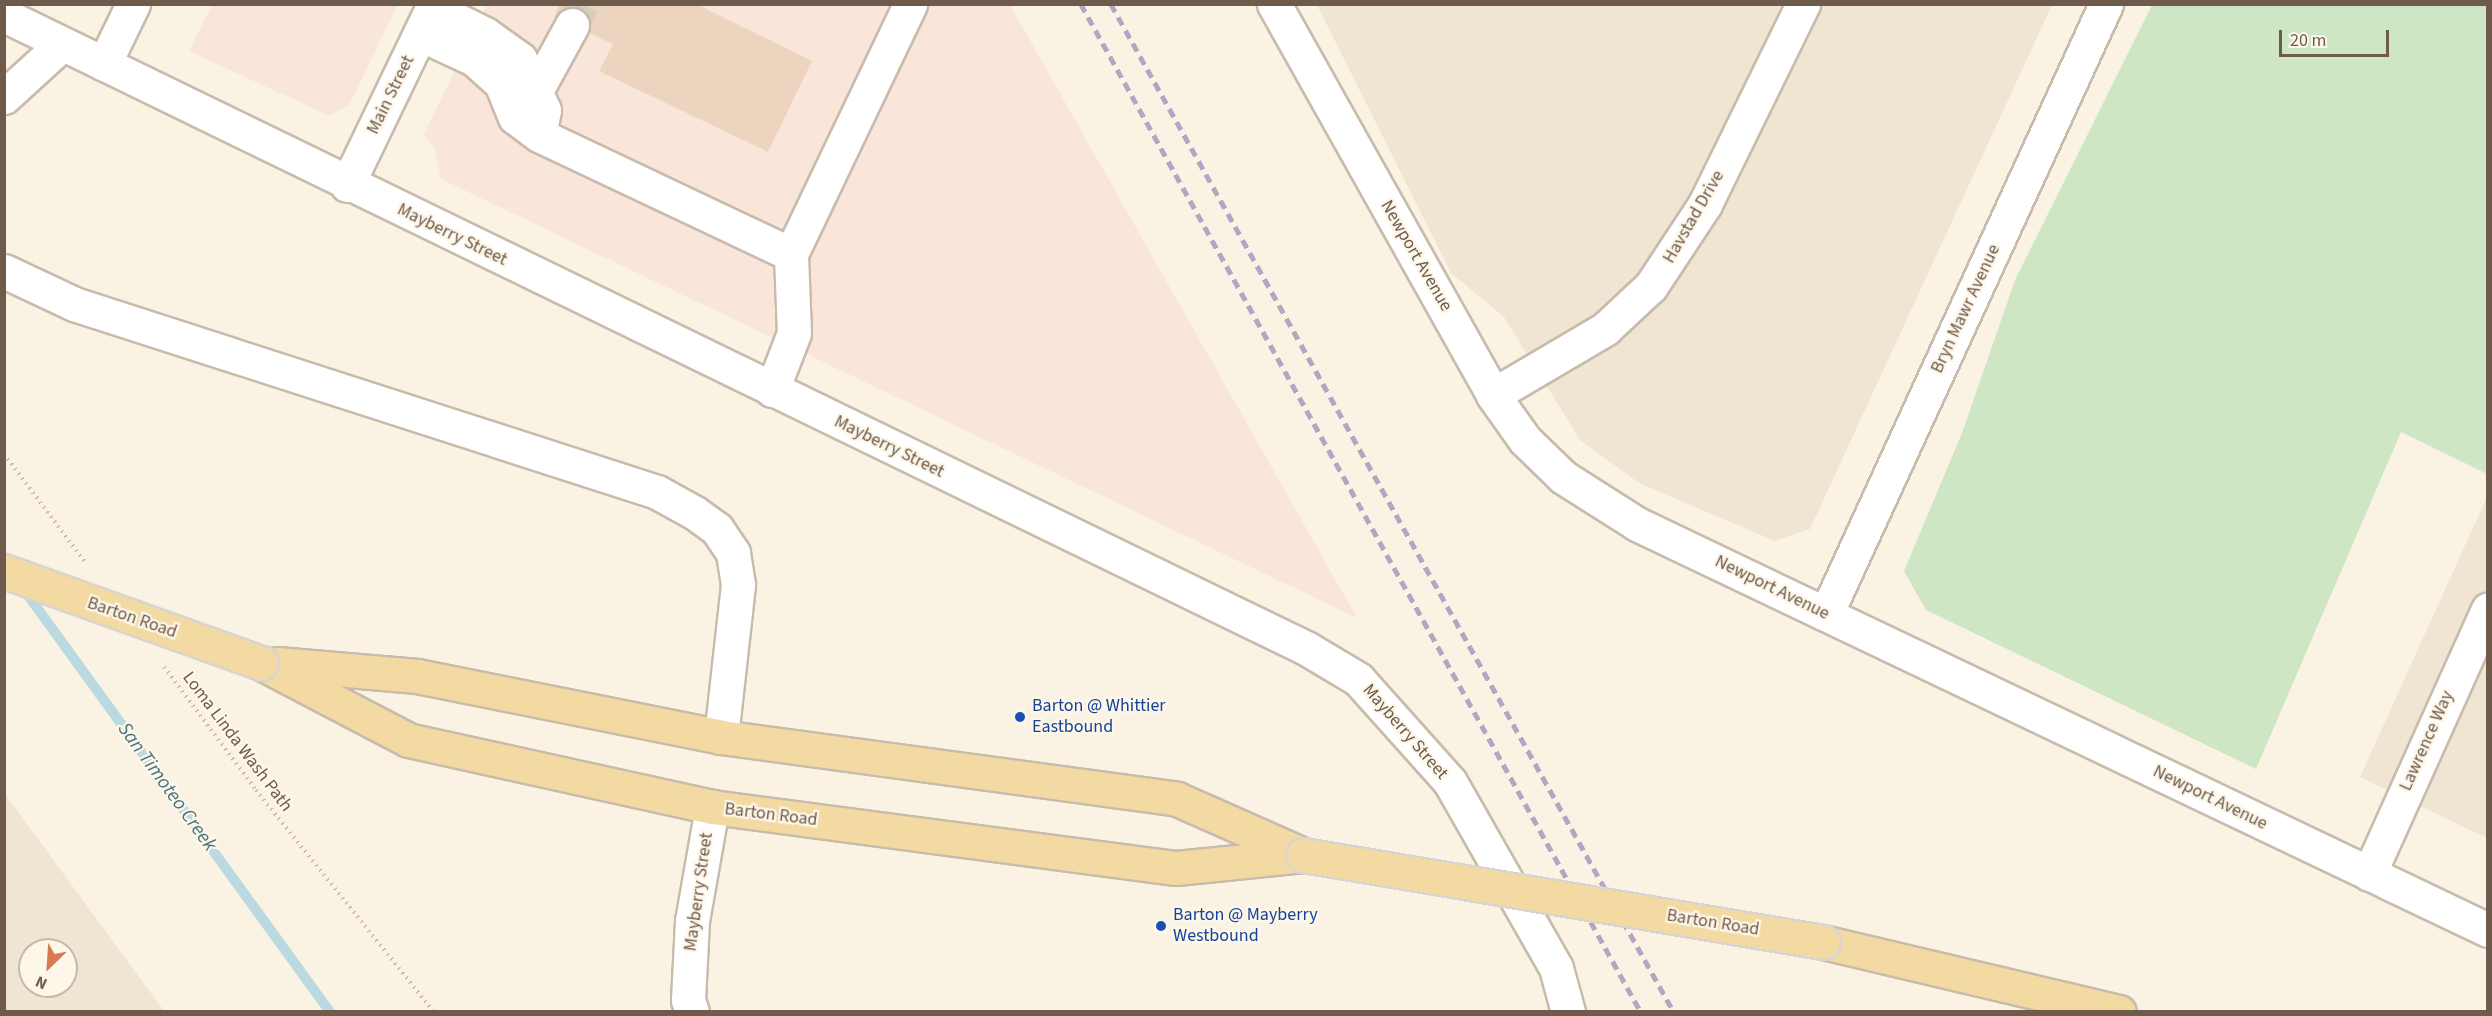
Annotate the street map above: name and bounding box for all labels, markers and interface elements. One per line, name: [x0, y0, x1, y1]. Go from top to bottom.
scale bar: [2282, 18, 2392, 56]
text: 20 m: [2290, 28, 2326, 53]
street label: Main Street: [363, 52, 419, 138]
street label: Havstad Drive: [1659, 167, 1729, 267]
street label: Newport Avenue: [1375, 197, 1457, 315]
street label: Mayberry Street: [394, 199, 510, 271]
street label: Bryn Mawr Avenue: [1927, 241, 2005, 377]
street label: Mayberry Street: [831, 411, 947, 483]
street label: Newport Avenue: [1711, 551, 1833, 625]
street label: Barton Road: [84, 593, 180, 643]
street label: Loma Linda Wash Path: [177, 668, 297, 816]
street label: Mayberry Street: [1358, 680, 1452, 784]
street label: Lawrence Way: [2395, 688, 2459, 794]
place label: Barton @ Whittier Eastbound: [1032, 696, 1166, 738]
marker: Barton @ Whittier Eastbound: [1013, 710, 1027, 724]
water label: San Timoteo Creek: [112, 718, 222, 856]
street label: Newport Avenue: [2149, 761, 2271, 835]
street label: Barton Road: [723, 799, 819, 831]
street label: Mayberry Street: [680, 831, 718, 953]
place label: Barton @ Mayberry Westbound: [1173, 905, 1318, 948]
street label: Barton Road: [1665, 905, 1761, 941]
marker: Barton @ Mayberry Westbound: [1154, 919, 1168, 933]
north arrow: [18, 938, 78, 998]
text: N: [32, 970, 51, 995]

